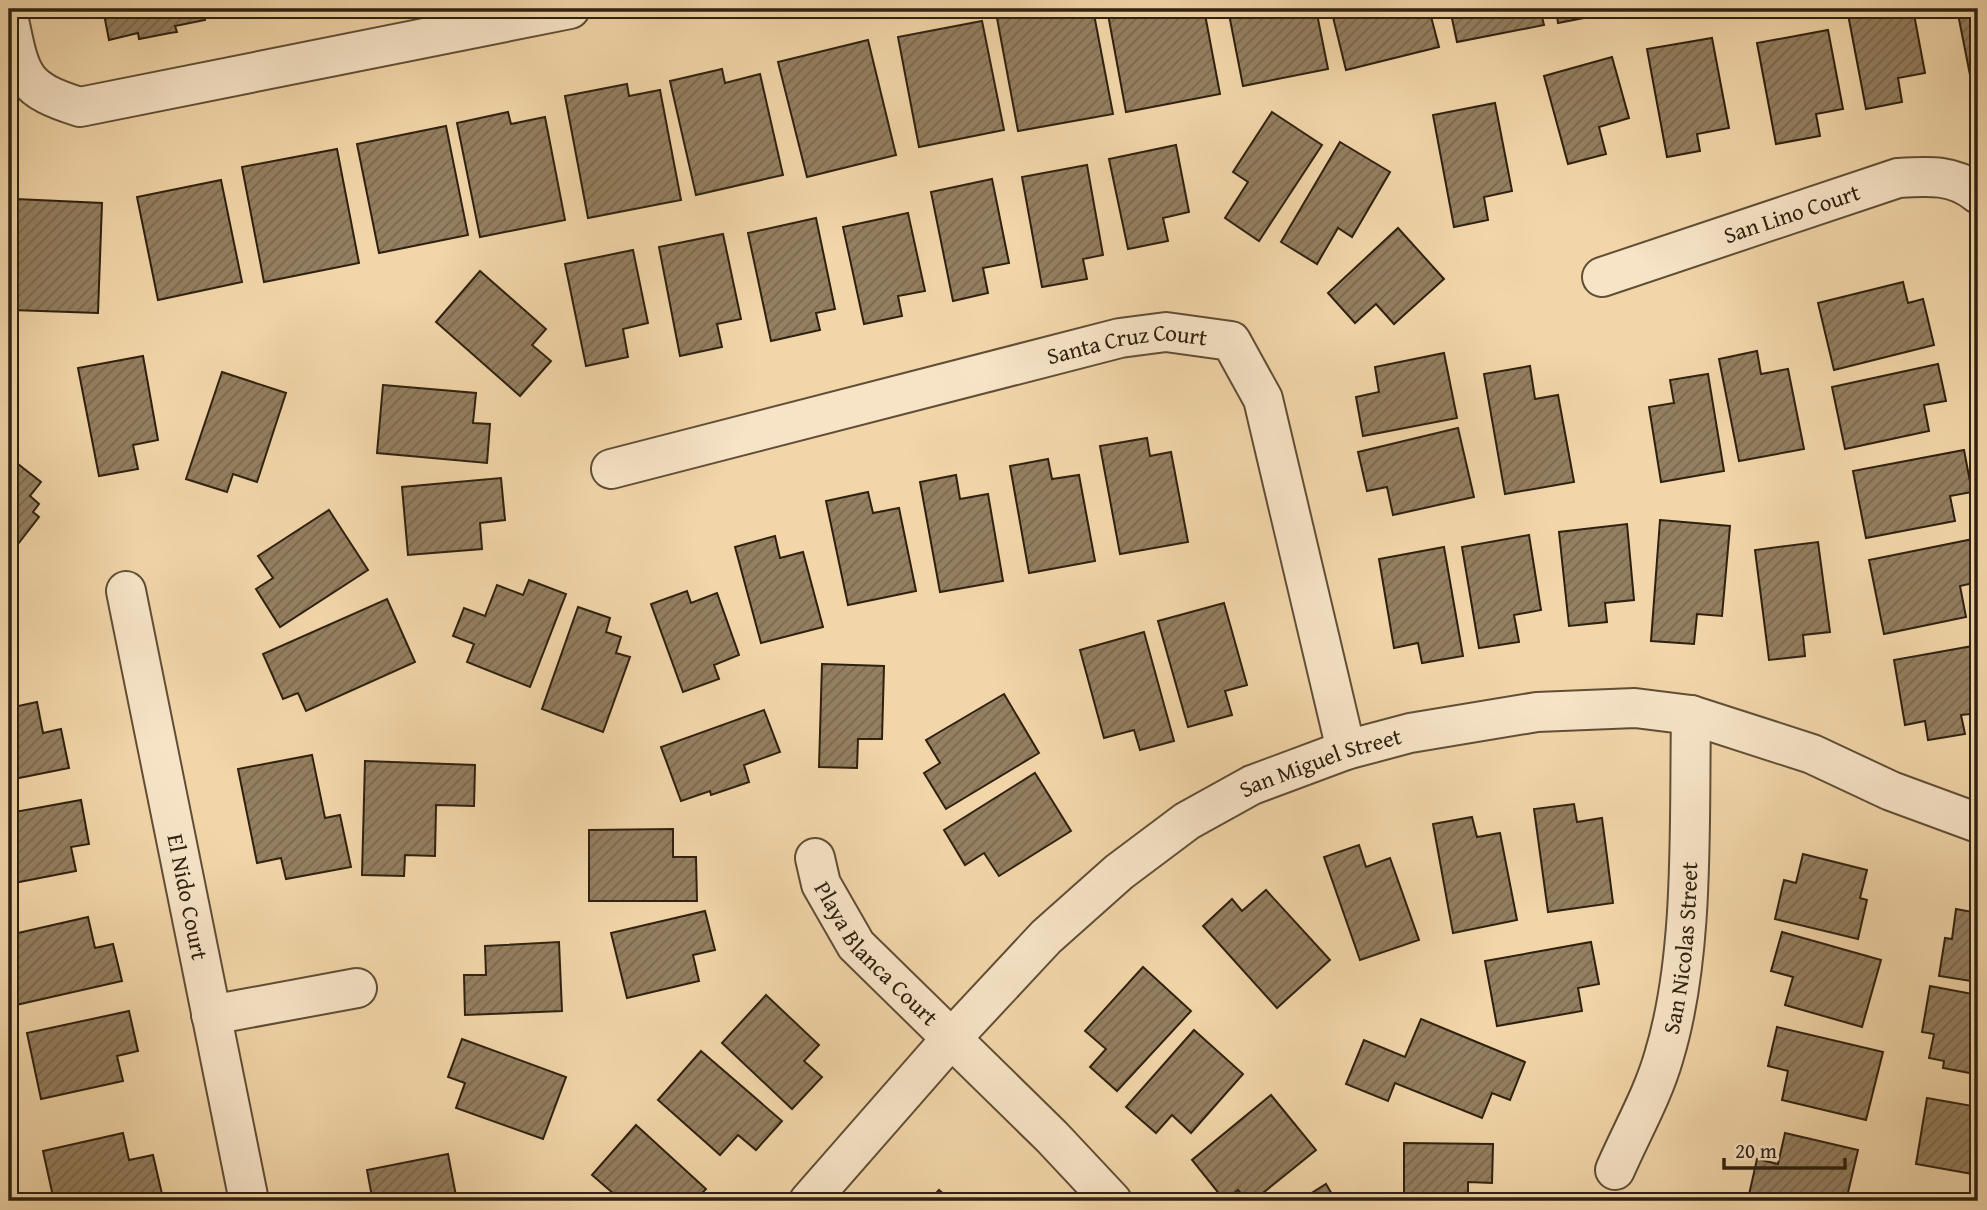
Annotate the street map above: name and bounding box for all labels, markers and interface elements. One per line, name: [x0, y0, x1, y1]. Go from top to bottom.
street label: San Lino Court: [1719, 175, 1864, 251]
street label: Santa Cruz Court: [1043, 315, 1209, 372]
street label: San Miguel Street: [1233, 719, 1405, 805]
street label: El Nido Court: [159, 831, 217, 963]
street label: San Nicolas Street: [1654, 861, 1705, 1037]
street label: Playa Blanca Court: [807, 875, 946, 1033]
scale bar: [1724, 1126, 1845, 1170]
text: 20 m: [1735, 1135, 1777, 1166]

